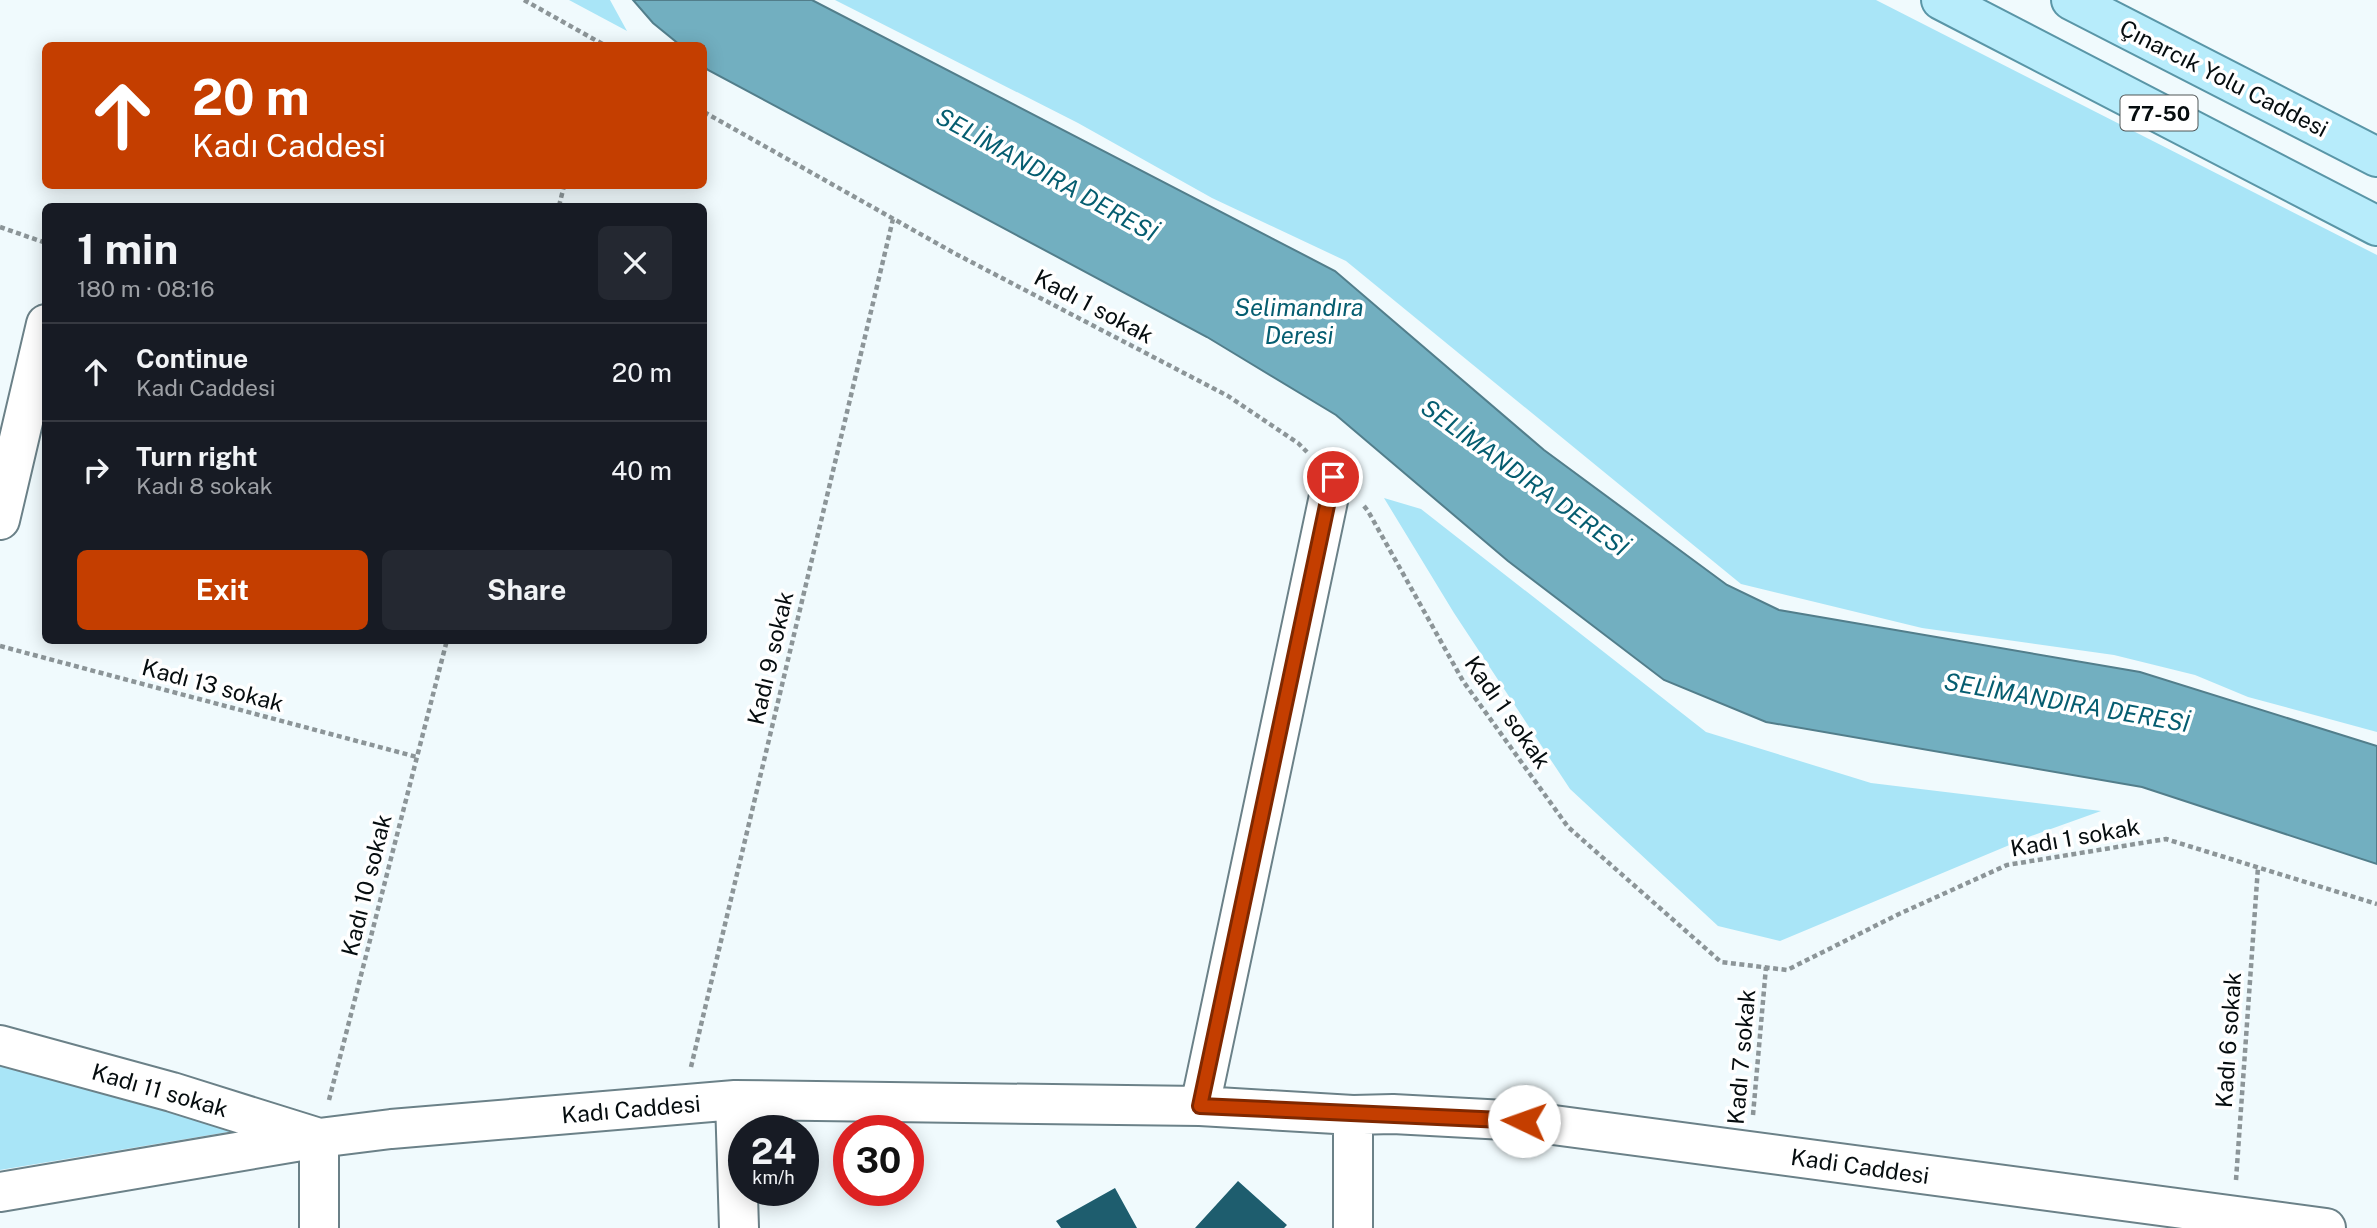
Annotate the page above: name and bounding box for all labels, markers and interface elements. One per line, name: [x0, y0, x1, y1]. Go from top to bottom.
street label: Çınarcık Yolu Caddesi: [2115, 14, 2333, 142]
text: 20 m: [192, 68, 310, 126]
icon: ahead: [77, 70, 168, 161]
road number: 77-50: [2120, 96, 2198, 130]
water label: SELİMANDIRA DERESİ: [931, 101, 1163, 247]
text: Kadı Caddesi: [192, 127, 386, 164]
text: 1 min: [77, 224, 178, 273]
button: close: [598, 226, 672, 300]
street label: Kadı 1 sokak: [1030, 263, 1158, 349]
text: 180 m · 08:16: [77, 275, 215, 302]
water label: Selimandıra Deresi: [1234, 293, 1364, 349]
text: Continue: [136, 343, 248, 374]
icon: ahead: [77, 353, 115, 391]
text: 20 m: [612, 357, 672, 388]
text: Kadı Caddesi: [136, 374, 275, 401]
water label: SELİMANDIRA DERESİ: [1416, 393, 1634, 562]
text: Turn right: [136, 441, 258, 472]
pin: [1303, 447, 1363, 507]
icon: right: [77, 451, 115, 489]
text: 40 m: [611, 455, 672, 486]
icon: arrive: [1314, 458, 1352, 496]
text: Kadı 8 sokak: [136, 472, 273, 499]
button: Exit: [77, 550, 368, 630]
button: Share: [382, 550, 672, 630]
street label: Kadı 9 sokak: [742, 589, 798, 727]
street label: Kadı 1 sokak: [1459, 651, 1557, 773]
street label: Kadı 13 sokak: [139, 653, 287, 717]
water label: SELİMANDIRA DERESİ: [1942, 667, 2192, 737]
street label: Kadı 10 sokak: [335, 811, 397, 959]
street label: Kadı 1 sokak: [2008, 812, 2142, 862]
street label: Kadı 6 sokak: [2210, 971, 2246, 1109]
street label: Kadı 7 sokak: [1722, 988, 1760, 1126]
street label: Kadı 11 sokak: [89, 1058, 231, 1122]
position arrow: [1487, 1084, 1561, 1158]
street label: Kadı Caddesi: [560, 1089, 702, 1129]
speed limit sign: 30: [833, 1115, 924, 1206]
text: 24: [751, 1131, 796, 1172]
street label: Kadi Caddesi: [1789, 1143, 1931, 1189]
text: km/h: [752, 1167, 795, 1188]

